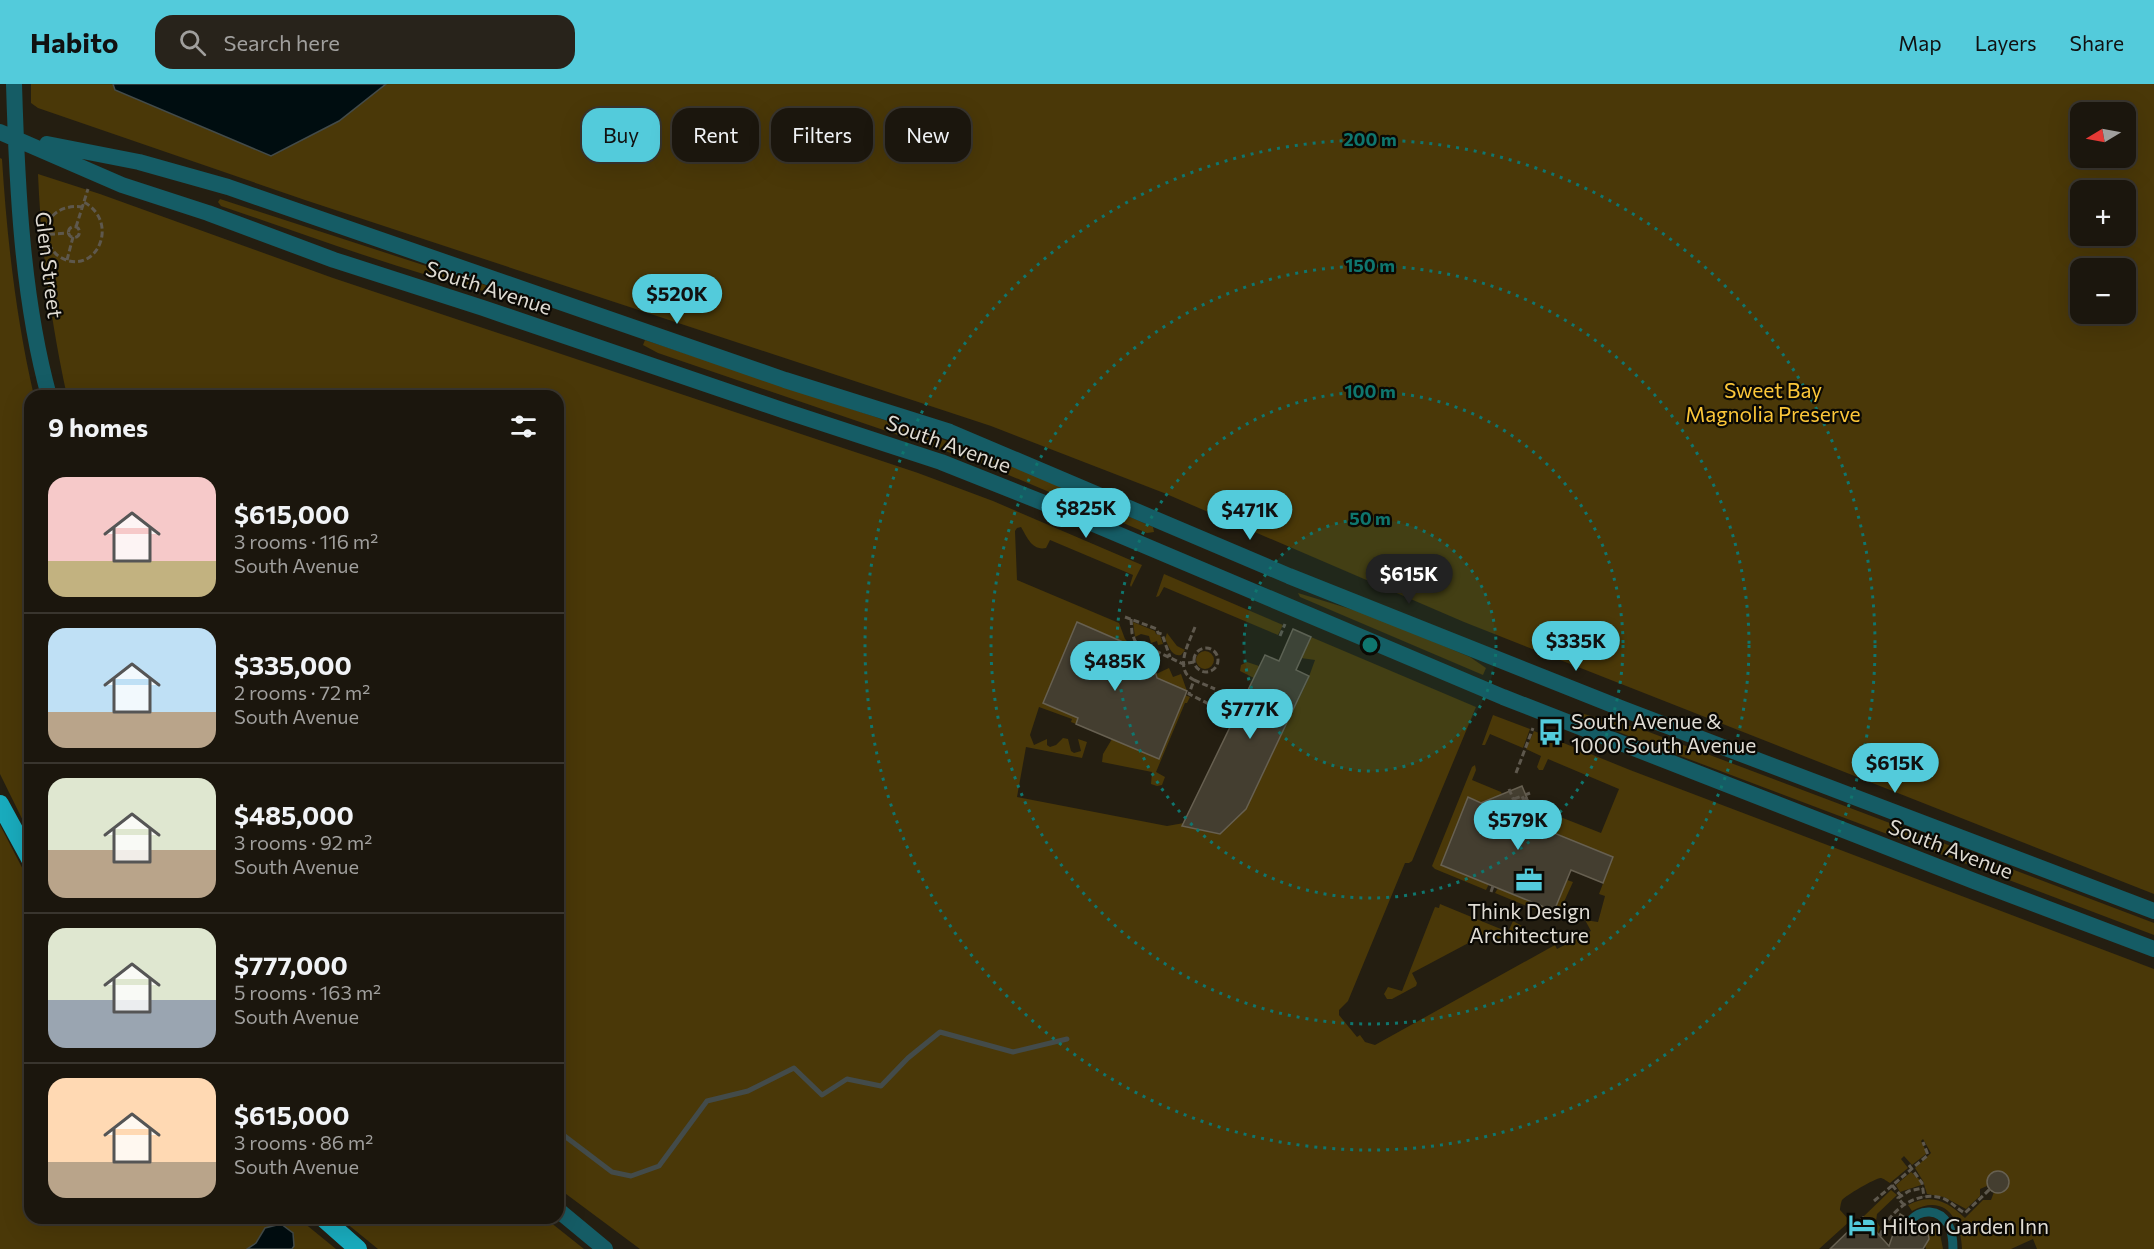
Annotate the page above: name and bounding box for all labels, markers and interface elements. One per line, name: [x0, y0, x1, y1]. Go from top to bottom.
search box: [155, 15, 575, 69]
text: Habito: [30, 25, 119, 59]
icon: search: [176, 26, 209, 59]
text: Search here: [224, 29, 340, 56]
text: Map: [1898, 30, 1942, 55]
text: Layers: [1975, 30, 2037, 55]
text: Share: [2070, 30, 2124, 55]
north arrow: [2070, 102, 2136, 168]
map controls: [2070, 102, 2136, 324]
chip: Buy: [582, 108, 660, 162]
chip: Rent: [672, 108, 759, 162]
chip: Filters: [771, 108, 873, 162]
chip: New: [885, 108, 971, 162]
text: 200 m: [1343, 128, 1397, 150]
button: +: [2070, 180, 2136, 246]
street label: Glen Street: [31, 210, 69, 320]
text: 150 m: [1345, 254, 1395, 276]
street label: South Avenue: [423, 255, 555, 319]
button: −: [2070, 258, 2136, 324]
pin: $520K: [635, 274, 719, 325]
text: $520K: [646, 281, 708, 305]
park label: Sweet Bay Magnolia Preserve: [1685, 377, 1861, 426]
text: 100 m: [1344, 380, 1396, 402]
street label: South Avenue: [883, 409, 1015, 477]
icon: filters: [507, 410, 540, 443]
text: 9 homes: [48, 411, 148, 442]
pin: $825K: [1044, 488, 1128, 539]
pin: $471K: [1208, 490, 1292, 541]
text: $825K: [1056, 495, 1116, 519]
text: $471K: [1221, 497, 1279, 521]
text: $615,000: [234, 498, 350, 529]
icon: home: [96, 501, 168, 573]
text: 50 m: [1349, 507, 1391, 529]
text: 3 rooms · 116 m²: [234, 529, 378, 553]
text: South Avenue: [234, 553, 359, 577]
pin: $615K: [1367, 554, 1451, 605]
text: $615K: [1380, 561, 1438, 585]
pin: $335K: [1534, 621, 1618, 672]
text: $335K: [1546, 628, 1606, 652]
centre of rings: [1360, 635, 1380, 655]
pin: $485K: [1073, 641, 1157, 692]
text: $485K: [1084, 648, 1146, 672]
text: $335,000: [234, 649, 352, 680]
icon: home: [96, 652, 168, 724]
text: 2 rooms · 72 m²: [234, 680, 370, 704]
pin: $777K: [1208, 689, 1292, 740]
text: $777K: [1221, 696, 1279, 720]
text: South Avenue: [234, 704, 359, 728]
place label: South Avenue & 1000 South Avenue: [1571, 708, 1756, 757]
bus stop icon: South Avenue & 1000 South Avenue: [1536, 717, 1566, 747]
pin: $615K: [1853, 743, 1937, 794]
text: $615K: [1866, 750, 1924, 774]
text: $485,000: [234, 799, 354, 830]
pin: $579K: [1476, 800, 1560, 851]
icon: home: [96, 802, 168, 874]
text: $579K: [1488, 807, 1548, 831]
street label: South Avenue: [1885, 813, 2017, 883]
text: 3 rooms · 92 m²: [234, 830, 372, 854]
text: South Avenue: [234, 854, 359, 878]
office icon: Think Design Architecture: [1514, 865, 1544, 895]
place label: Think Design Architecture: [1467, 898, 1591, 947]
text: $777,000: [234, 949, 348, 980]
icon: home: [96, 952, 168, 1024]
text: 5 rooms · 163 m²: [234, 980, 381, 1004]
text: South Avenue: [234, 1004, 359, 1028]
text: $615,000: [234, 1099, 350, 1130]
icon: home: [96, 1102, 168, 1174]
text: 3 rooms · 86 m²: [234, 1130, 373, 1154]
text: South Avenue: [234, 1154, 359, 1178]
hotel icon: Hilton Garden Inn: [1847, 1210, 1877, 1240]
place label: Hilton Garden Inn: [1882, 1213, 2049, 1238]

